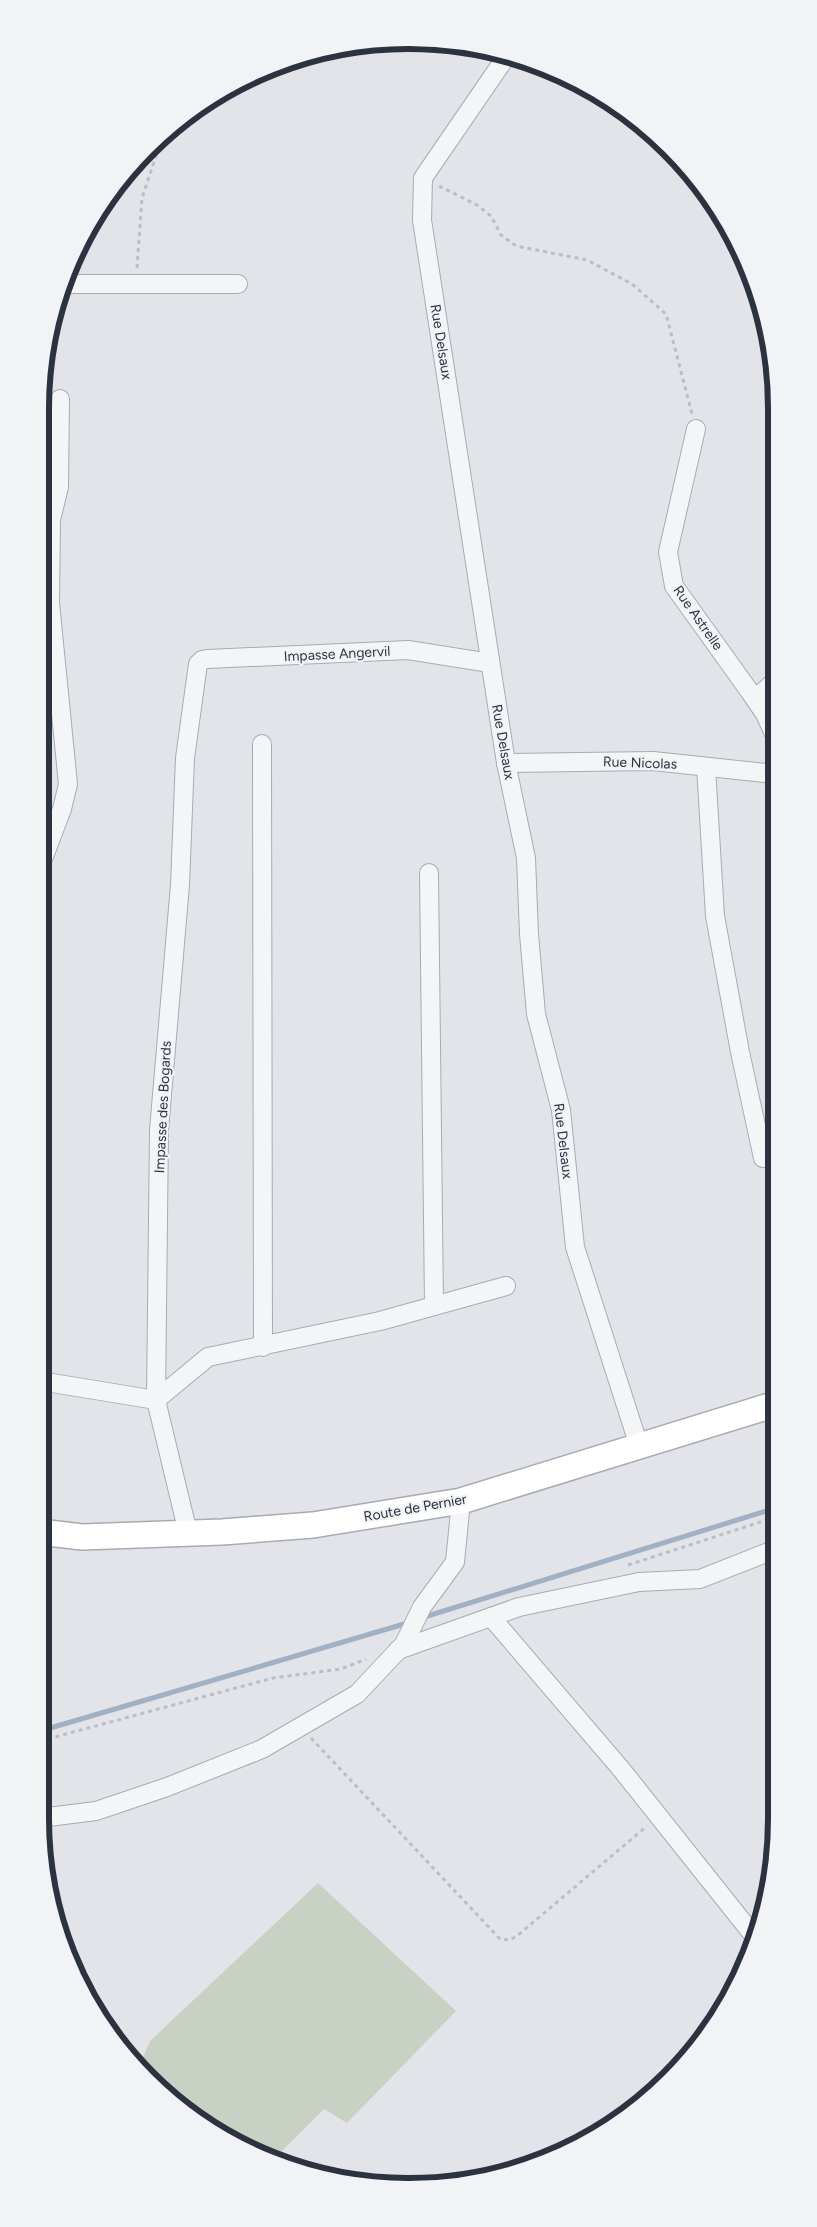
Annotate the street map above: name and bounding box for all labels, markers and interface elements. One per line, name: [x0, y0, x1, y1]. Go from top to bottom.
street label: Rue Delsaux: [427, 303, 455, 381]
street label: Rue Astrelle: [669, 582, 727, 654]
street label: Impasse Angervil: [283, 643, 391, 665]
street label: Rue Delsaux: [488, 703, 518, 781]
street label: Rue Nicolas: [603, 753, 677, 773]
street label: Impasse des Bogards: [151, 1040, 175, 1174]
street label: Rue Delsaux: [550, 1102, 576, 1180]
street label: Route de Pernier: [362, 1491, 468, 1525]

